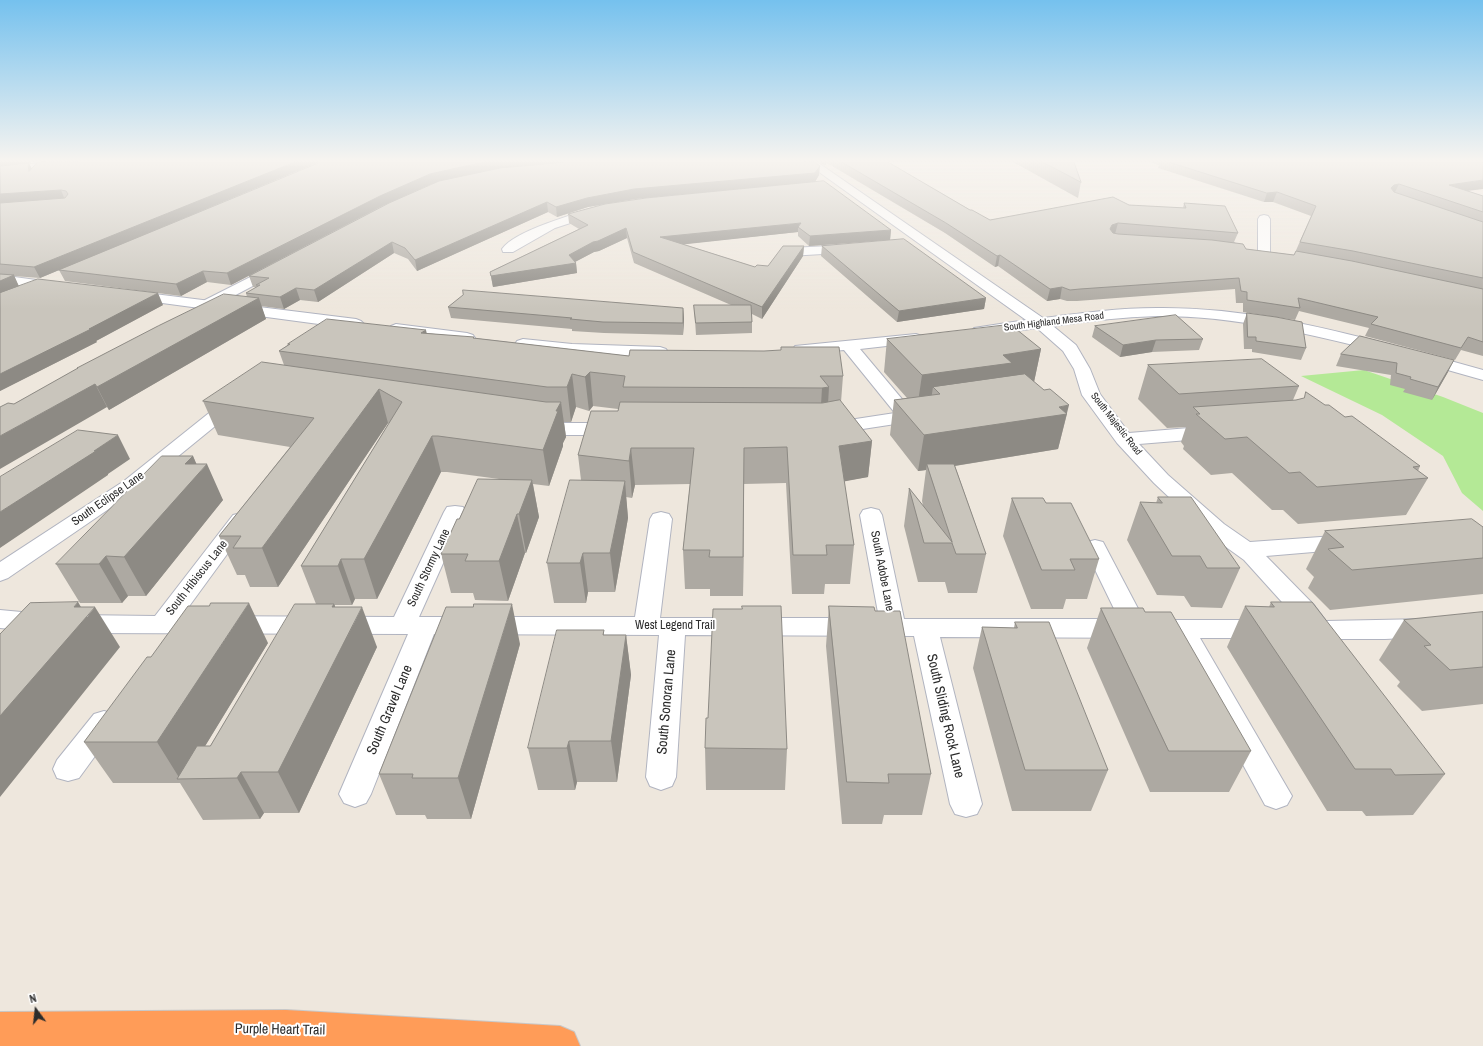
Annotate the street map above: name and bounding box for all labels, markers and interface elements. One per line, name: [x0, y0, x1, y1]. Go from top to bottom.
street label: South Highland Mesa Road: [1003, 310, 1105, 334]
street label: South Majestic Road: [1088, 390, 1144, 458]
street label: South Eclipse Lane: [69, 469, 147, 529]
street label: South Stormy Lane: [405, 527, 453, 609]
street label: South Adobe Lane: [867, 530, 897, 612]
street label: South Hibiscus Lane: [163, 538, 231, 618]
street label: West Legend Trail: [635, 619, 715, 633]
street label: South Sonoran Lane: [654, 649, 680, 755]
street label: South Sliding Rock Lane: [923, 652, 967, 780]
street label: South Gravel Lane: [364, 663, 416, 757]
north arrow: [16, 990, 56, 1030]
text: N: [28, 991, 38, 1006]
street label: Purple Heart Trail: [235, 1021, 325, 1039]

